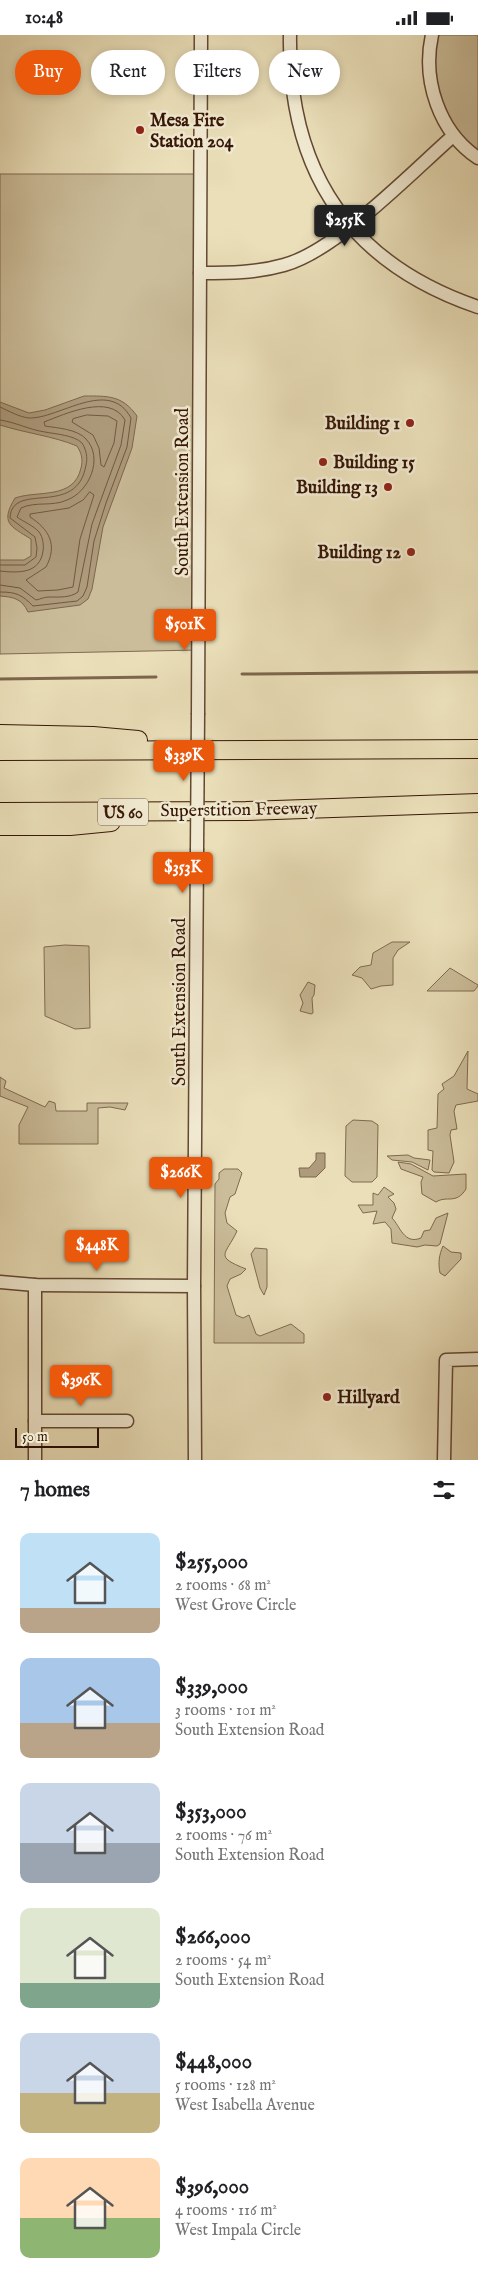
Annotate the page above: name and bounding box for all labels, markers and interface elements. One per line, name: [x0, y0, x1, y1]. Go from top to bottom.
text: 10:48: [25, 6, 63, 30]
chip: Buy: [15, 50, 81, 95]
chip: Rent: [91, 50, 165, 95]
chip: Filters: [175, 50, 259, 95]
chip: New: [269, 50, 340, 95]
place label: Mesa Fire Station 204: [150, 110, 235, 154]
marker: Mesa Fire Station 204: [134, 124, 146, 136]
pin: $255K: [310, 205, 380, 247]
text: $255K: [325, 211, 365, 231]
street label: South Extension Road: [172, 408, 195, 576]
place label: Building 1: [325, 413, 400, 436]
marker: Building 1: [404, 417, 416, 429]
place label: Building 15: [333, 452, 415, 475]
marker: Building 15: [317, 456, 329, 468]
place label: Building 13: [296, 477, 378, 500]
marker: Building 13: [382, 481, 394, 493]
place label: Building 12: [317, 542, 402, 565]
marker: Building 12: [405, 546, 417, 558]
pin: $501K: [150, 609, 220, 651]
text: $501K: [165, 615, 205, 635]
pin: $339K: [149, 739, 219, 782]
text: $339K: [164, 746, 204, 766]
street label: Superstition Freeway: [160, 798, 318, 823]
road number: US 60: [98, 799, 148, 825]
pin: $353K: [148, 851, 218, 894]
text: $353K: [164, 858, 202, 878]
street label: South Extension Road: [169, 918, 192, 1086]
pin: $266K: [146, 1157, 216, 1199]
text: $266K: [160, 1163, 202, 1183]
pin: $448K: [62, 1229, 132, 1272]
text: $448K: [76, 1236, 118, 1256]
pin: $396K: [46, 1365, 116, 1407]
text: $396K: [61, 1371, 101, 1391]
place label: Hillyard: [337, 1387, 400, 1410]
marker: Hillyard: [321, 1391, 333, 1403]
scale bar: [15, 1425, 99, 1448]
text: 50 m: [22, 1428, 48, 1446]
icon: filters: [430, 1476, 458, 1504]
text: 7 homes: [20, 1477, 90, 1504]
text: $255,000: [175, 1549, 248, 1576]
icon: home: [60, 1553, 120, 1613]
text: 2 rooms · 68 m²: [175, 1576, 271, 1596]
text: West Grove Circle: [175, 1596, 296, 1616]
text: $339,000: [175, 1674, 248, 1701]
icon: home: [60, 1678, 120, 1738]
text: 3 rooms · 101 m²: [175, 1701, 276, 1721]
text: South Extension Road: [175, 1721, 324, 1741]
text: $353,000: [175, 1799, 246, 1826]
icon: home: [60, 1803, 120, 1863]
text: 2 rooms · 76 m²: [175, 1826, 272, 1846]
text: South Extension Road: [175, 1846, 324, 1866]
text: $266,000: [175, 1924, 251, 1951]
icon: home: [60, 1928, 120, 1988]
text: 2 rooms · 54 m²: [175, 1951, 272, 1971]
text: South Extension Road: [175, 1971, 324, 1991]
text: $448,000: [175, 2049, 252, 2076]
icon: home: [60, 2053, 120, 2113]
text: 5 rooms · 128 m²: [175, 2076, 276, 2096]
text: West Isabella Avenue: [175, 2096, 315, 2116]
text: $396,000: [175, 2174, 249, 2201]
icon: home: [60, 2178, 120, 2238]
text: 4 rooms · 116 m²: [175, 2201, 277, 2221]
text: West Impala Circle: [175, 2221, 301, 2241]

